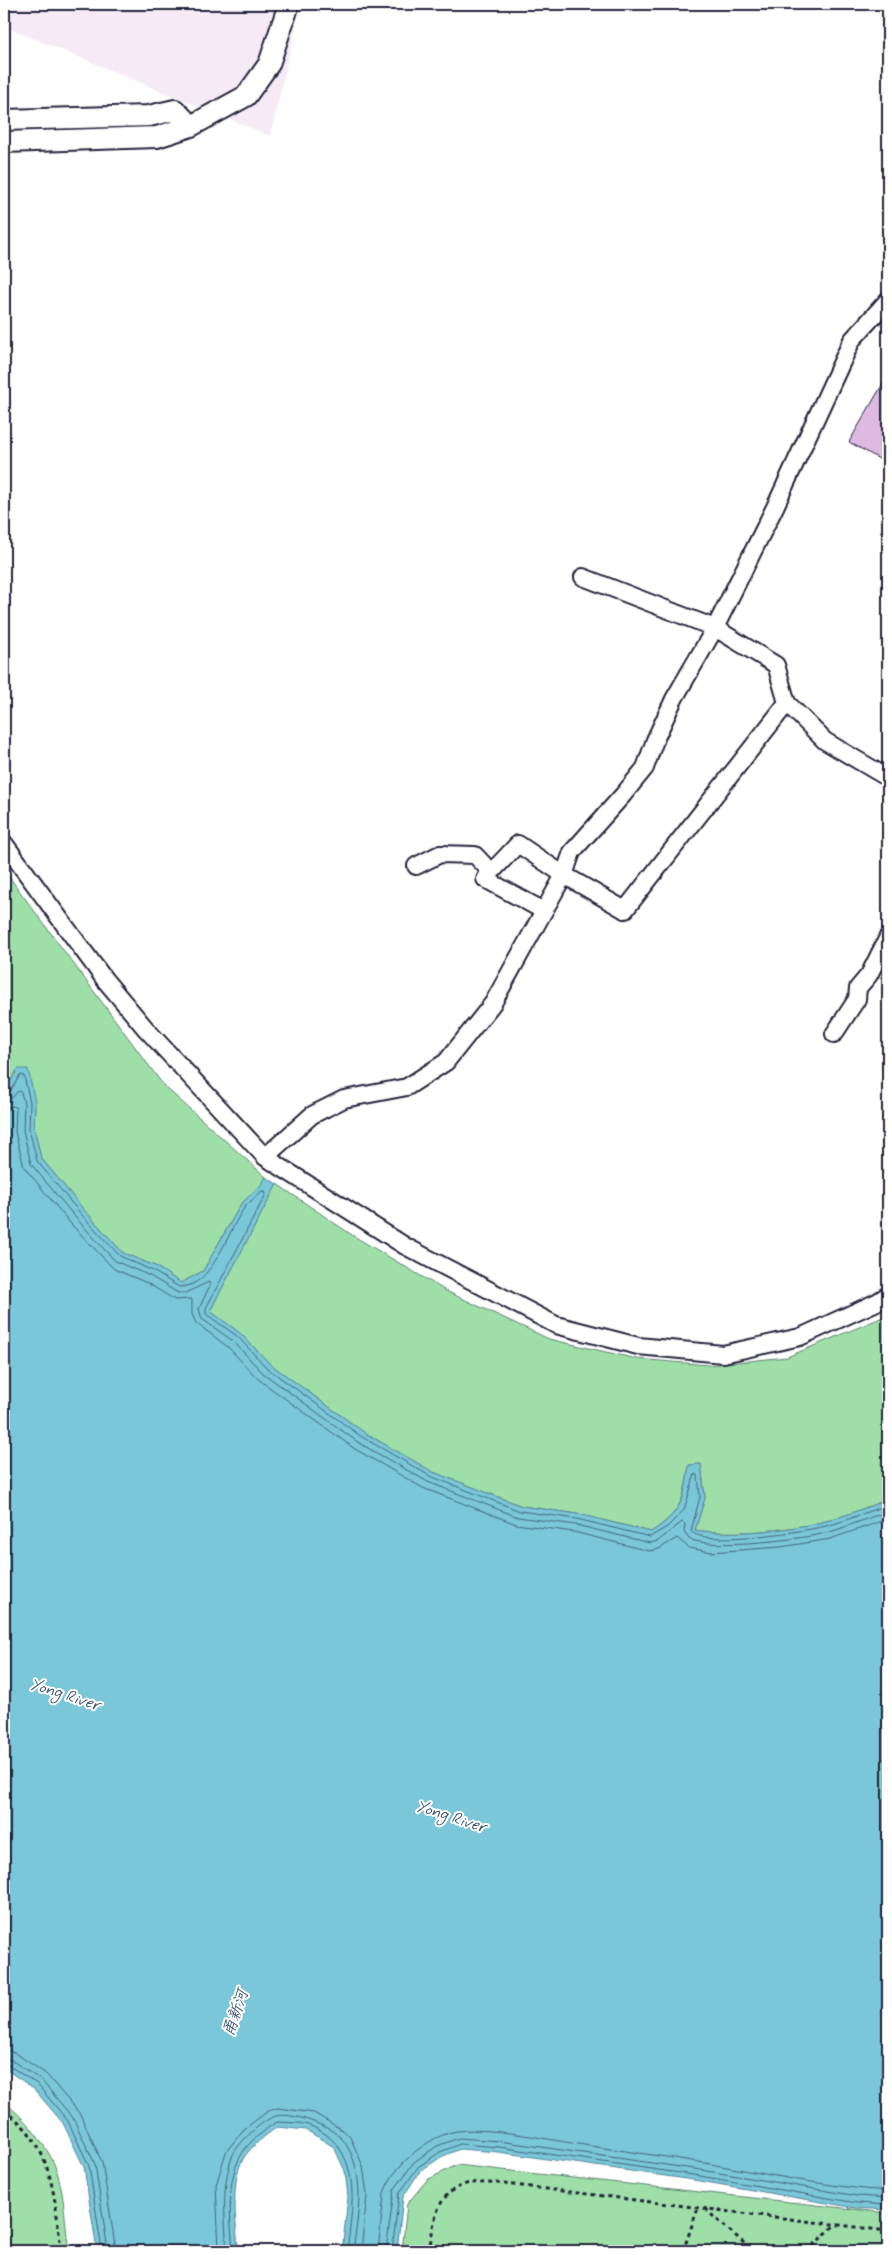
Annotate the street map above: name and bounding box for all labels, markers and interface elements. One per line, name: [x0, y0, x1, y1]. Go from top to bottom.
water label: Yong River: [27, 1674, 105, 1719]
water label: Yong River: [413, 1796, 491, 1841]
water label: 甬新河: [218, 1984, 255, 2039]

